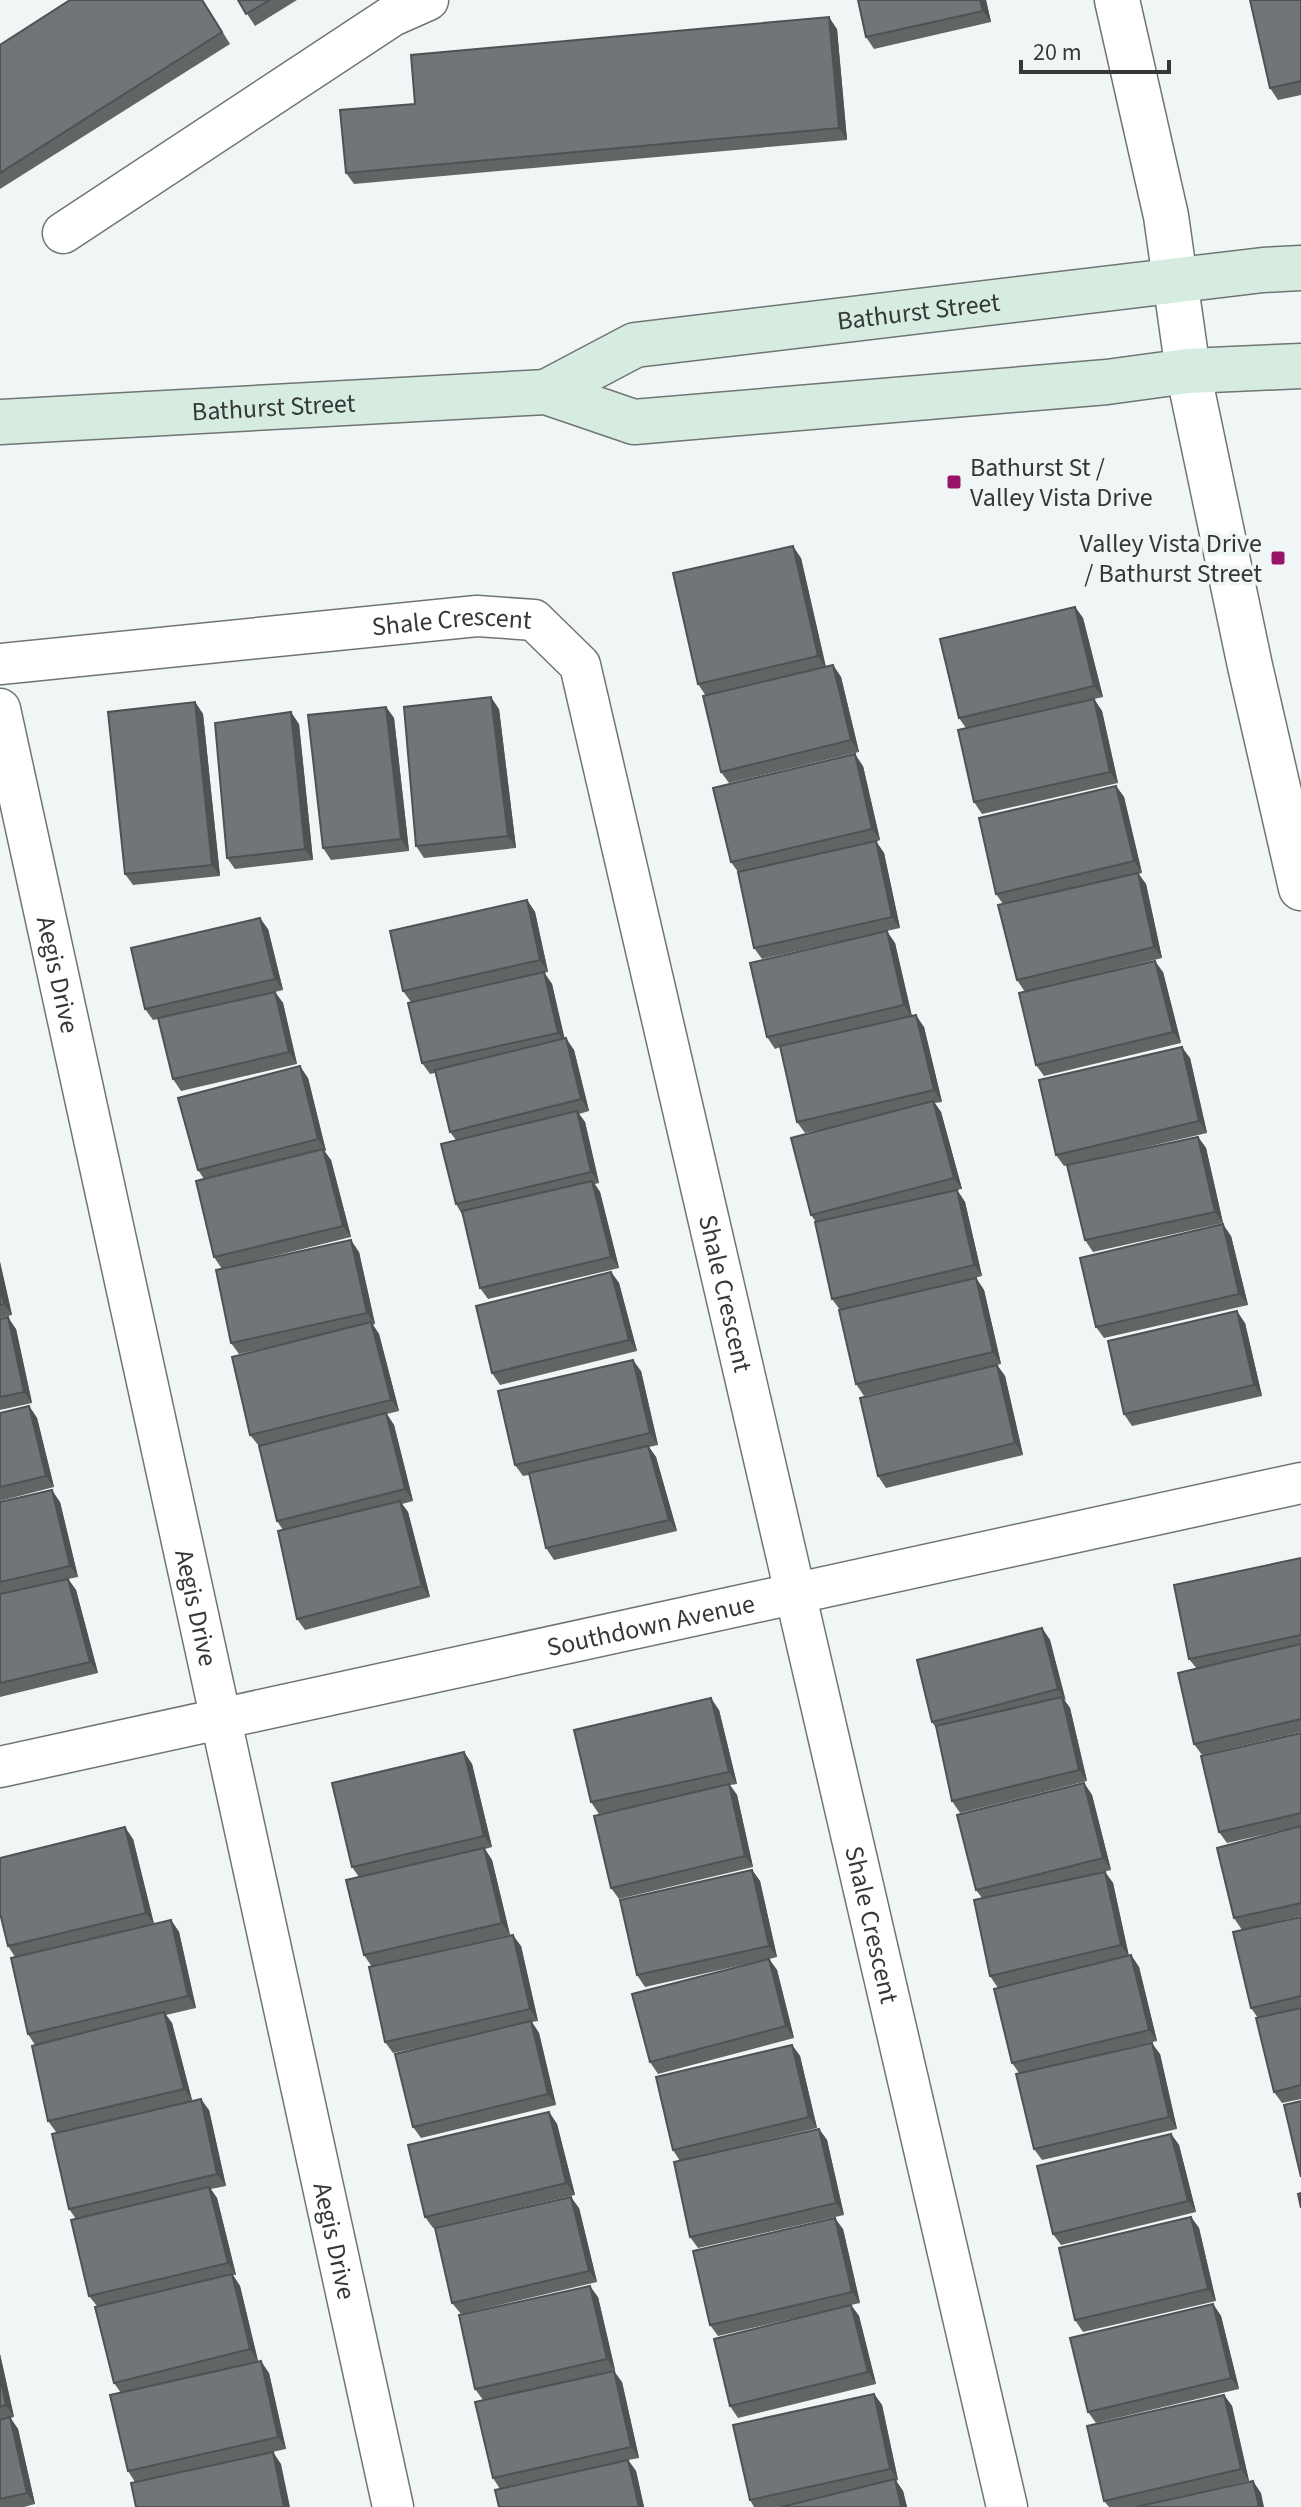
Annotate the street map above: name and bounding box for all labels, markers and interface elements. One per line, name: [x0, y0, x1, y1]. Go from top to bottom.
scale bar: [1021, 24, 1169, 74]
text: 20 m: [1033, 35, 1082, 70]
street label: Bathurst Street: [835, 284, 1002, 340]
street label: Bathurst Street: [191, 384, 357, 430]
place label: Bathurst St / Valley Vista Drive: [970, 449, 1153, 516]
marker: Bathurst St / Valley Vista Drive: [945, 473, 963, 491]
place label: Valley Vista Drive / Bathurst Street: [1079, 525, 1262, 592]
marker: Valley Vista Drive / Bathurst Street: [1269, 549, 1287, 567]
street label: Shale Crescent: [370, 598, 533, 645]
street label: Aegis Drive: [27, 913, 88, 1037]
street label: Shale Crescent: [689, 1211, 761, 1376]
street label: Aegis Drive: [165, 1546, 227, 1670]
street label: Southdown Avenue: [543, 1585, 758, 1666]
street label: Shale Crescent: [835, 1842, 908, 2007]
street label: Aegis Drive: [304, 2179, 365, 2303]

